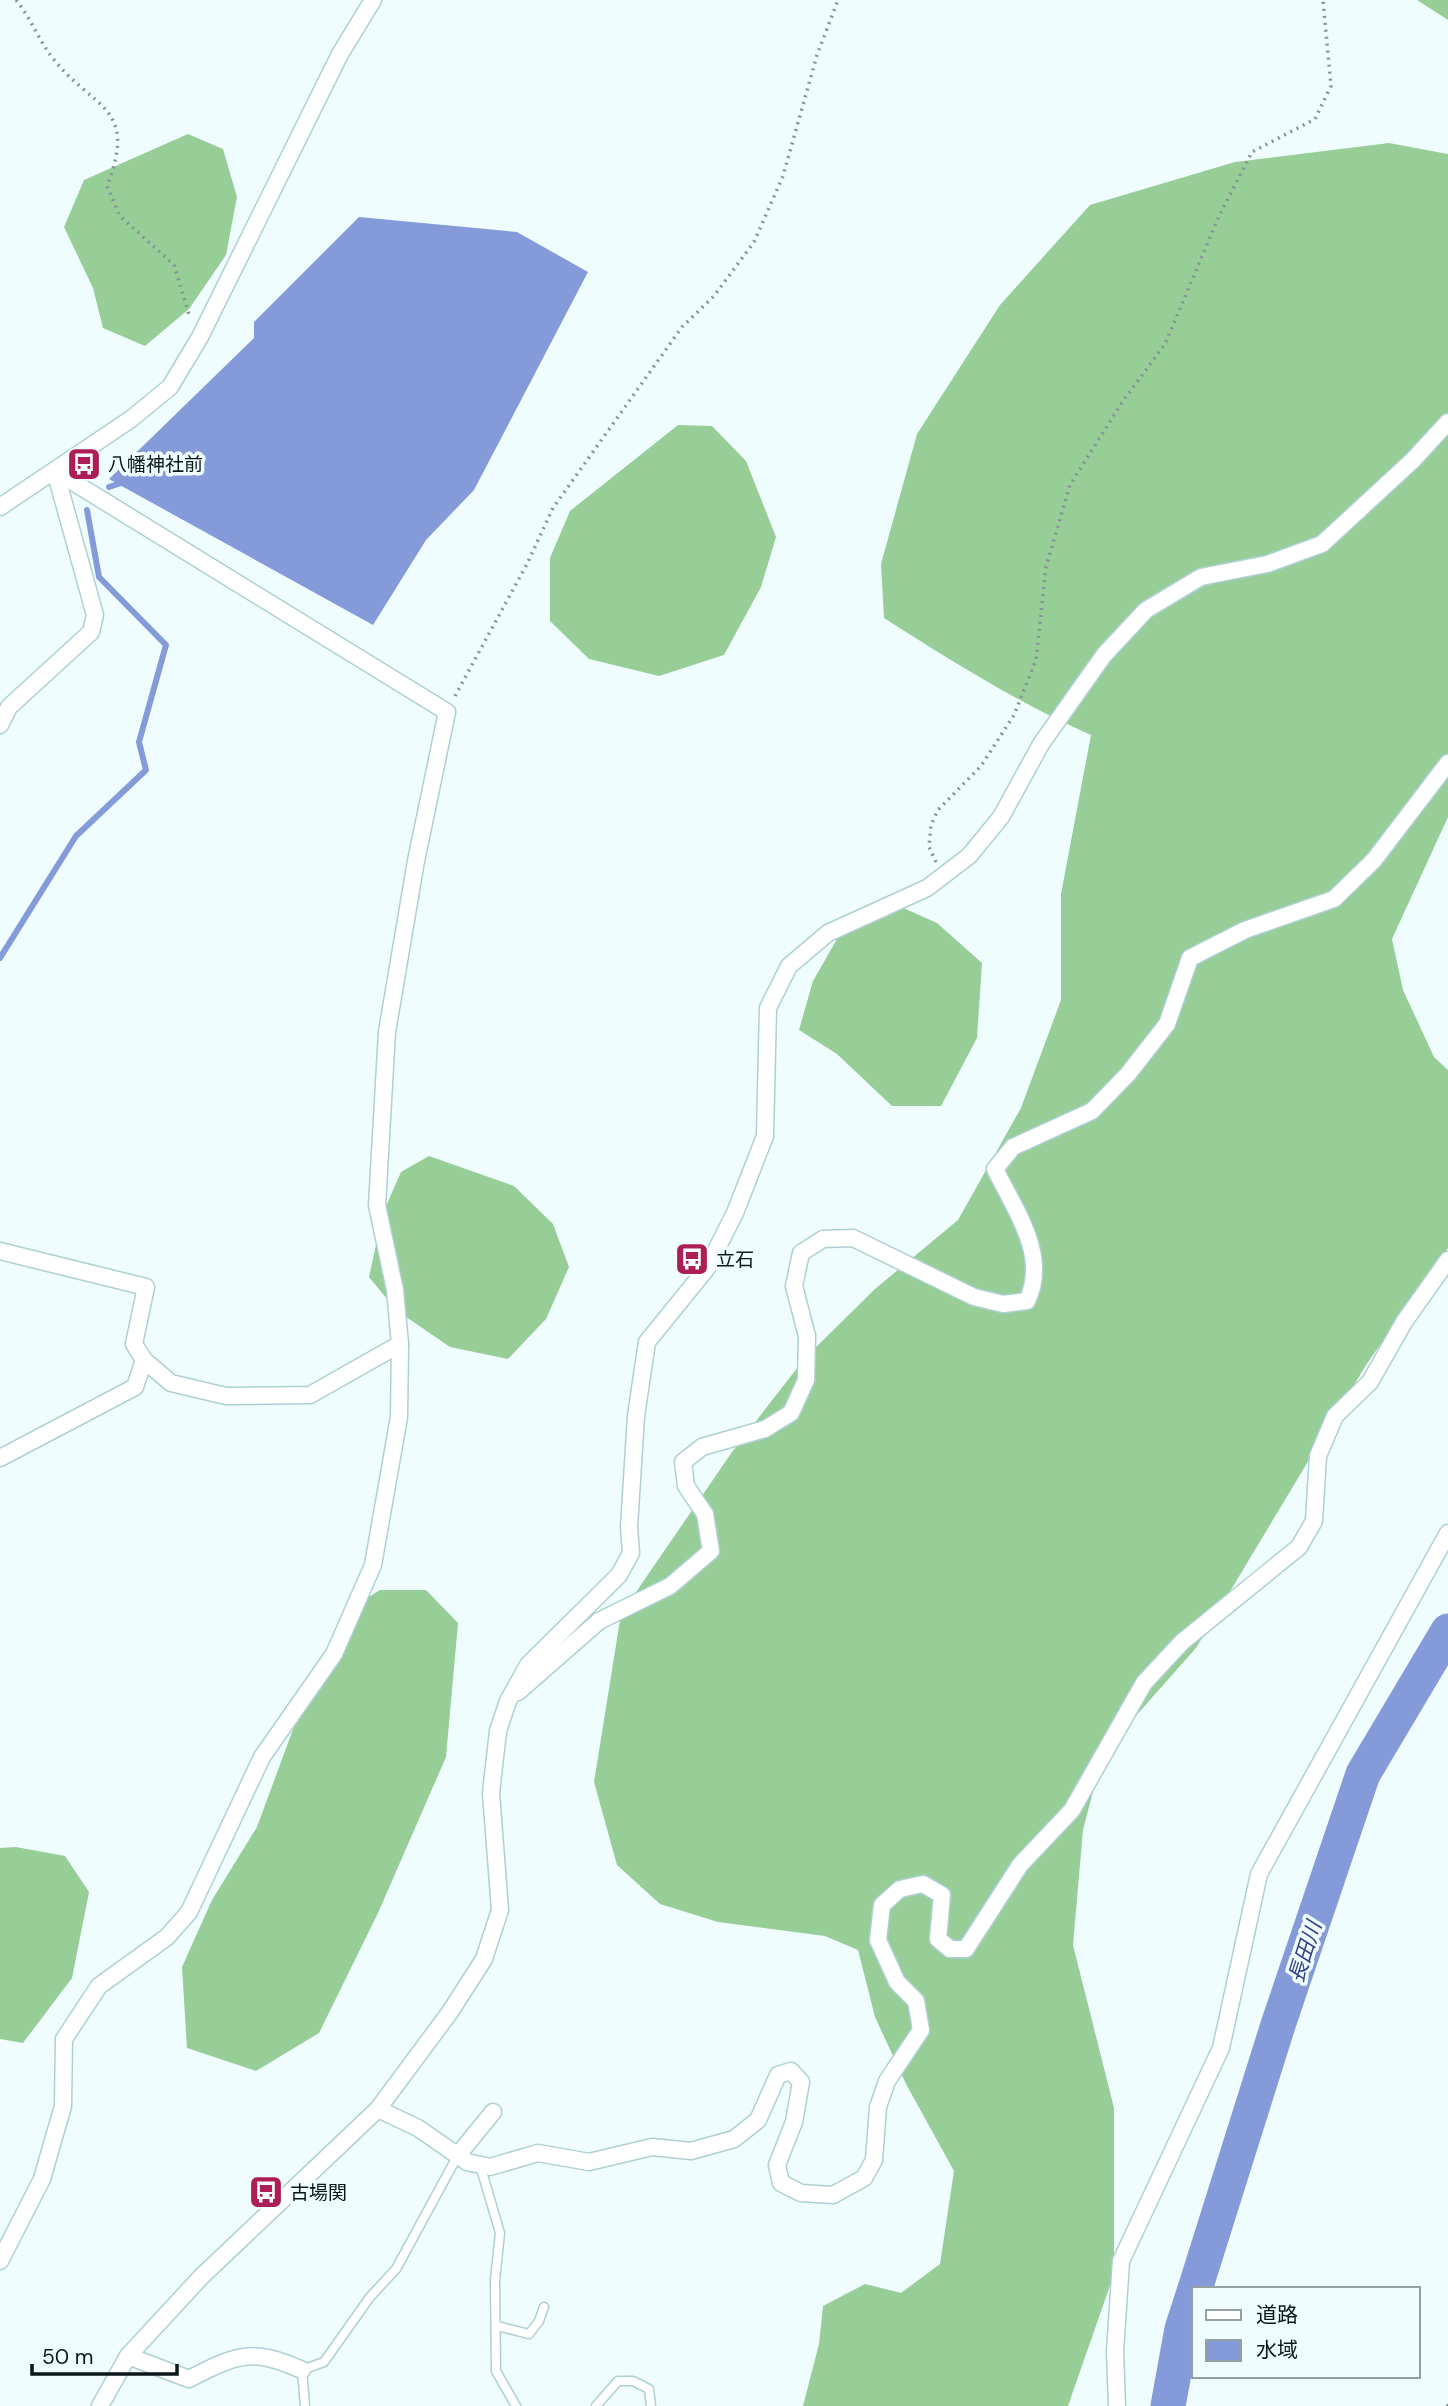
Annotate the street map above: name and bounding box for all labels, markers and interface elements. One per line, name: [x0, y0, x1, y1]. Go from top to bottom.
bus stop icon: 八幡神社前: [65, 445, 103, 483]
place label: 八幡神社前: [108, 452, 203, 477]
bus stop icon: 立石: [673, 1240, 711, 1278]
place label: 立石: [716, 1247, 754, 1272]
water label: 長田川: [1282, 1916, 1329, 1986]
bus stop icon: 古場関: [247, 2173, 285, 2211]
place label: 古場関: [290, 2180, 347, 2205]
legend: [1192, 2287, 1420, 2378]
text: 道路: [1256, 2301, 1298, 2329]
scale bar: [32, 2332, 177, 2376]
text: 水域: [1256, 2336, 1298, 2364]
text: 50 m: [42, 2343, 93, 2371]

